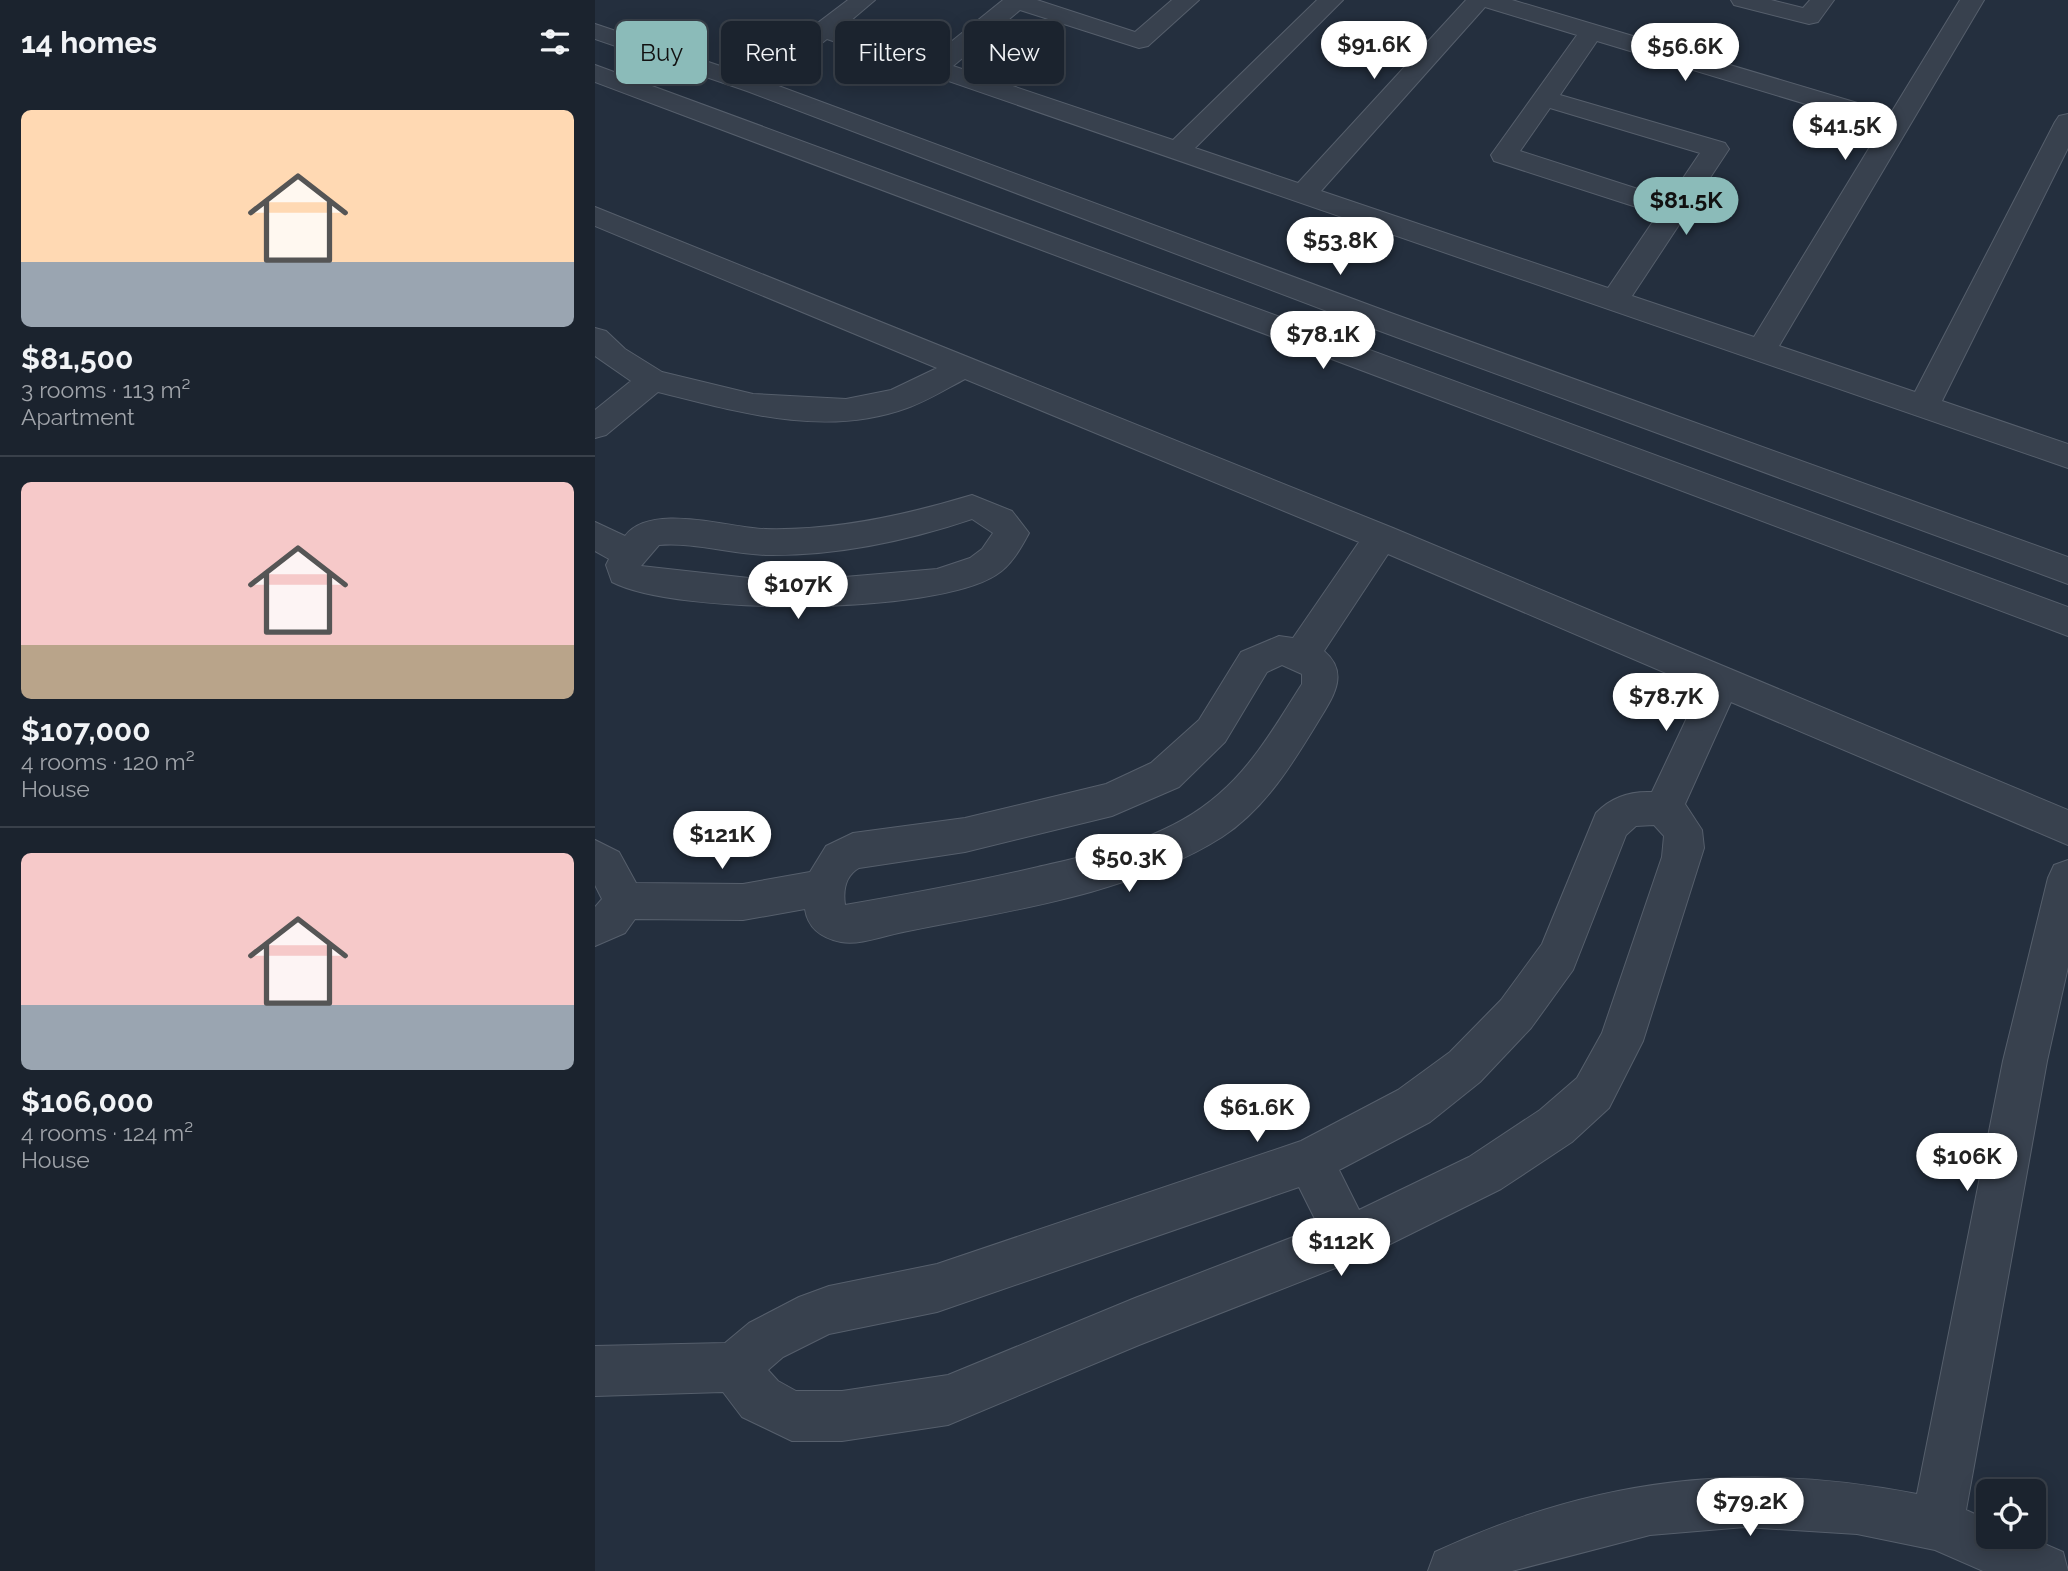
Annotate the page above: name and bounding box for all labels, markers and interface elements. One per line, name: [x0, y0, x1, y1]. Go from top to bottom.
chip: Buy: [616, 21, 707, 84]
chip: Rent: [721, 21, 821, 84]
chip: Filters: [835, 21, 950, 84]
chip: New: [964, 21, 1064, 84]
pin: $91.6K: [1317, 22, 1431, 81]
icon: filters: [536, 23, 574, 61]
pin: $56.6K: [1628, 24, 1742, 83]
text: 14 homes: [21, 25, 157, 60]
text: $91.6K: [1337, 30, 1411, 57]
text: $56.6K: [1647, 32, 1723, 59]
pin: $41.5K: [1788, 102, 1902, 162]
text: $41.5K: [1809, 111, 1881, 138]
icon: home: [235, 155, 361, 281]
pin: $81.5K: [1629, 177, 1743, 237]
text: $81.5K: [1649, 186, 1723, 213]
pin: $53.8K: [1283, 218, 1397, 277]
text: $53.8K: [1303, 226, 1377, 253]
pin: $78.1K: [1266, 312, 1380, 371]
text: $78.1K: [1286, 320, 1360, 347]
text: $81,500: [21, 341, 133, 376]
text: 3 rooms · 113 m²: [21, 376, 190, 403]
text: Apartment: [21, 403, 135, 430]
icon: home: [235, 527, 361, 653]
pin: $107K: [749, 562, 847, 621]
text: $107K: [764, 570, 832, 597]
pin: $78.7K: [1609, 674, 1723, 733]
text: $78.7K: [1629, 682, 1703, 709]
text: $107,000: [21, 713, 151, 748]
text: 4 rooms · 120 m²: [21, 748, 195, 775]
text: House: [21, 775, 90, 802]
pin: $121K: [673, 812, 771, 871]
text: $121K: [689, 820, 755, 847]
pin: $50.3K: [1072, 834, 1186, 894]
text: $50.3K: [1092, 843, 1166, 870]
icon: home: [235, 898, 361, 1024]
text: $106,000: [21, 1084, 154, 1119]
pin: $61.6K: [1200, 1084, 1314, 1144]
text: $61.6K: [1220, 1093, 1294, 1120]
text: 4 rooms · 124 m²: [21, 1119, 193, 1146]
pin: $106K: [1918, 1134, 2016, 1193]
text: $106K: [1932, 1142, 2002, 1169]
text: House: [21, 1146, 90, 1173]
pin: $112K: [1292, 1218, 1390, 1278]
text: $112K: [1308, 1227, 1374, 1254]
pin: $79.2K: [1693, 1478, 1807, 1538]
map controls: [1976, 1479, 2046, 1549]
button: locate: [1976, 1479, 2046, 1549]
text: $79.2K: [1713, 1487, 1787, 1514]

